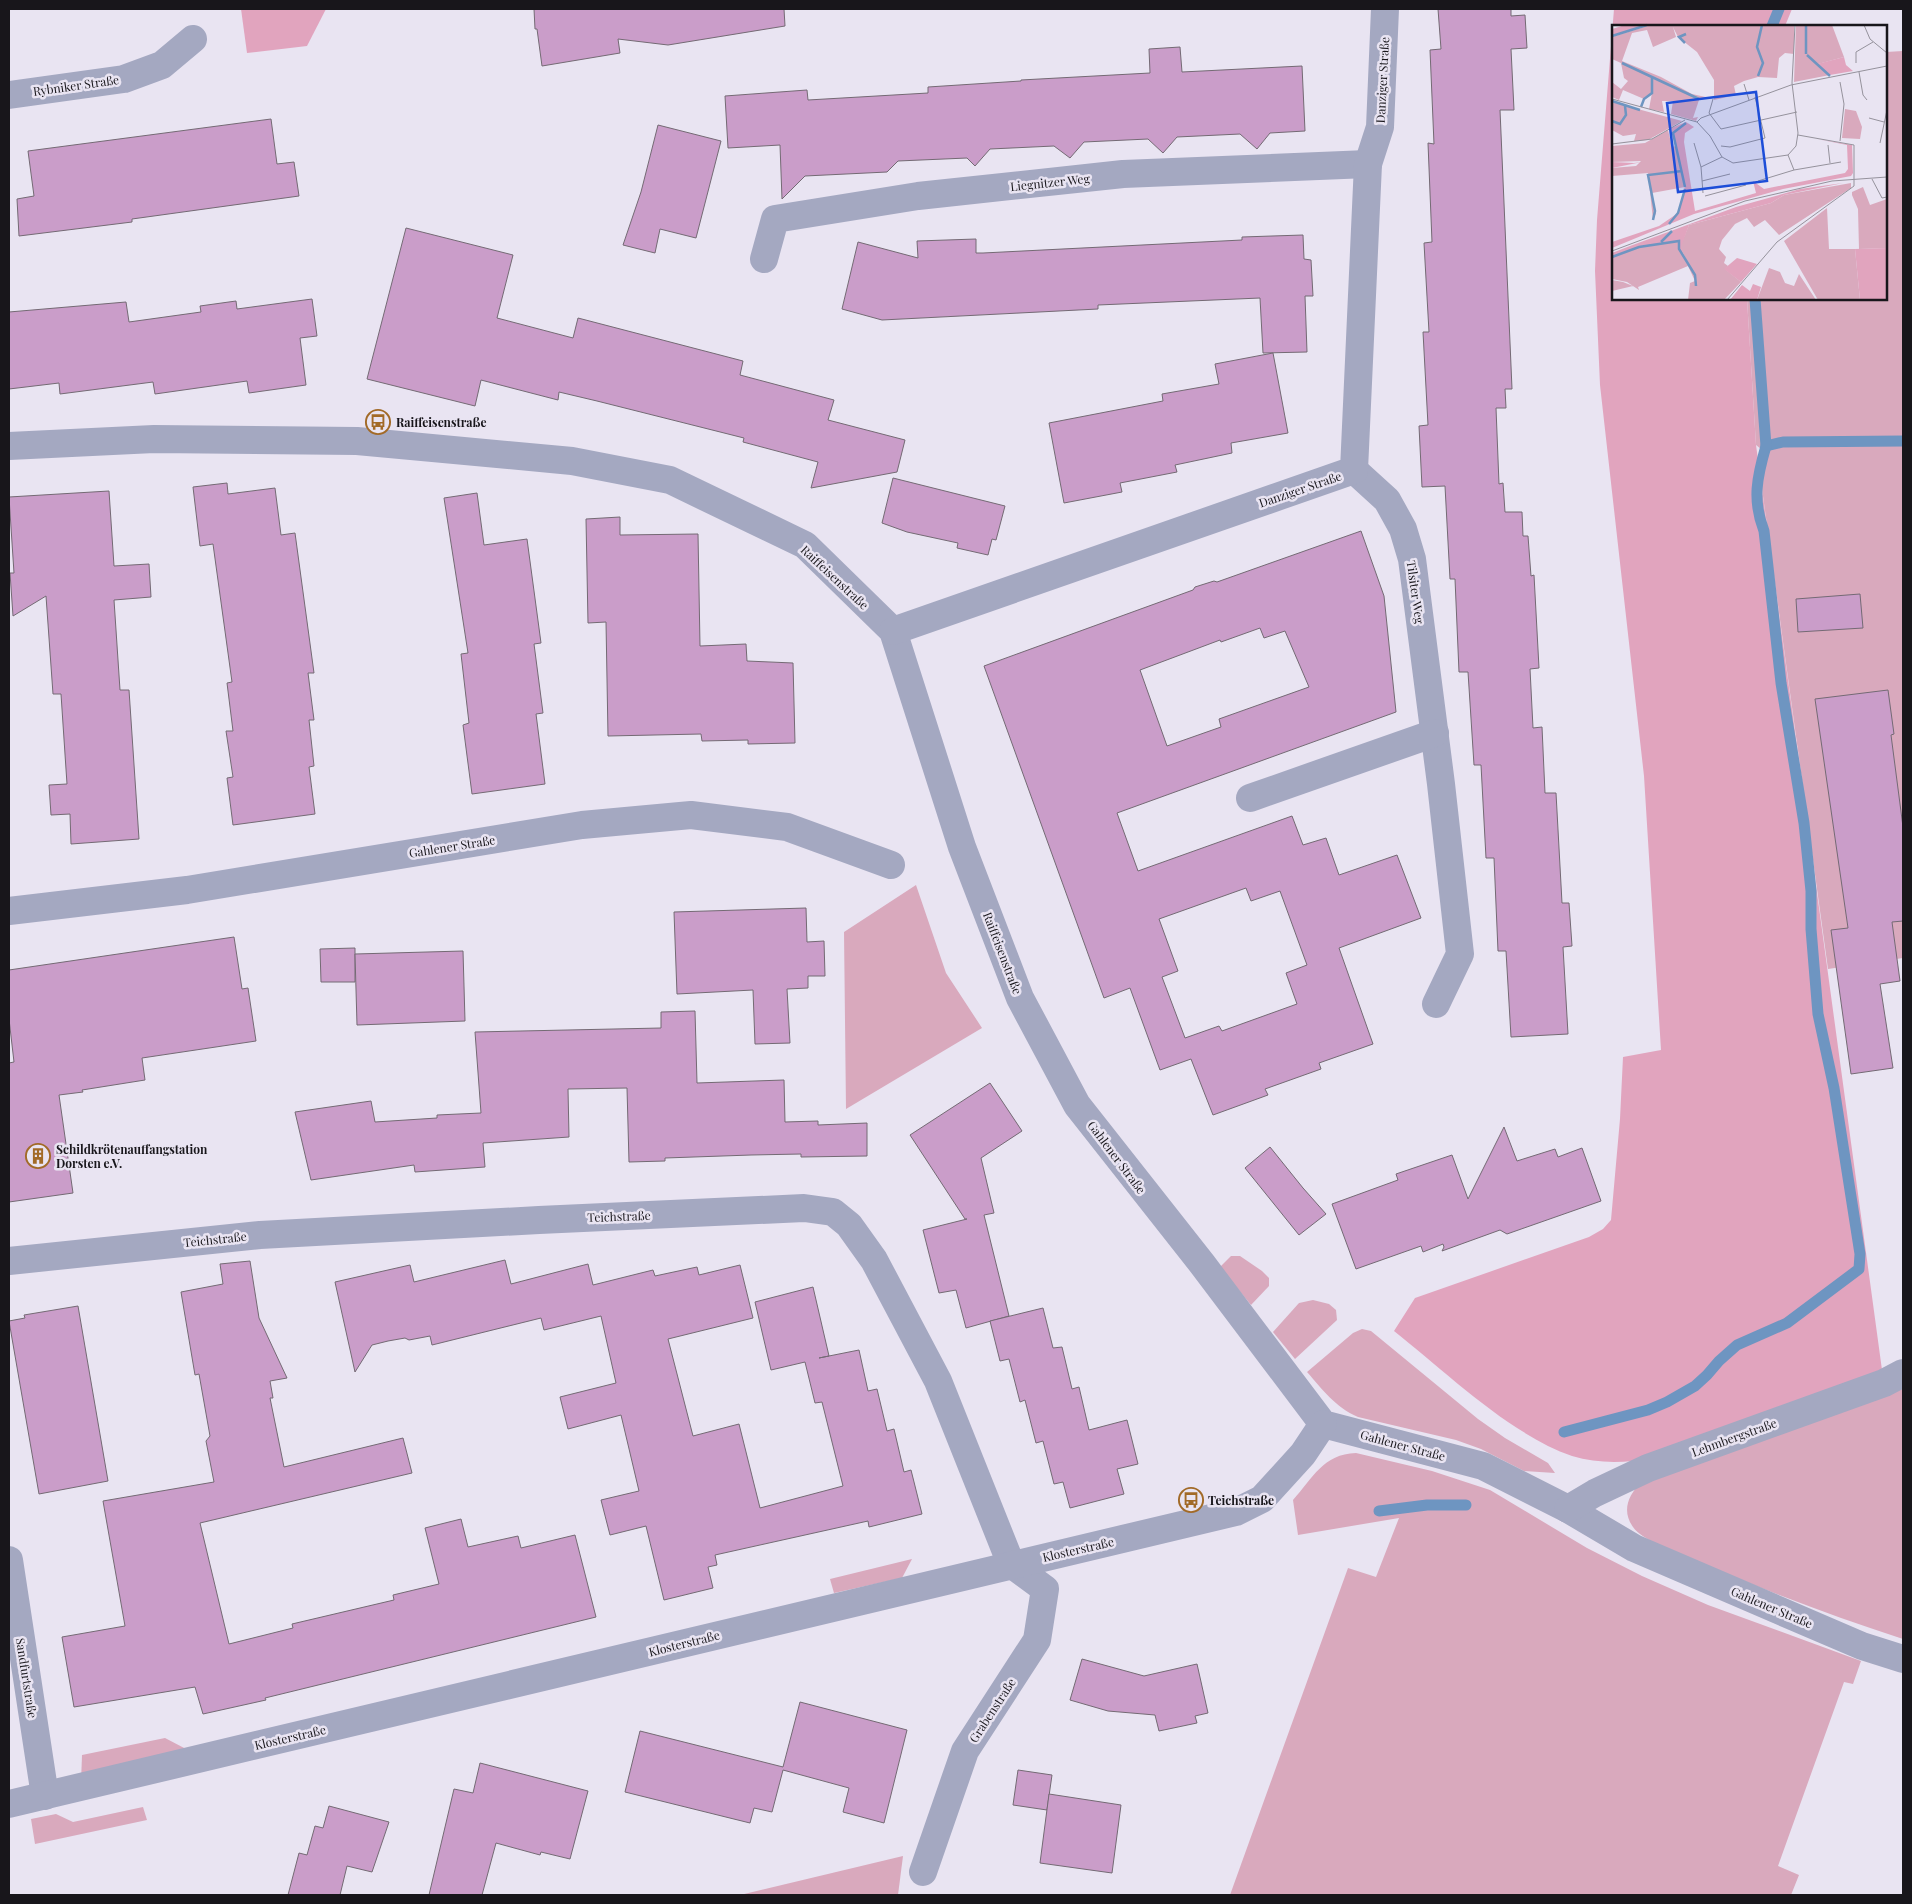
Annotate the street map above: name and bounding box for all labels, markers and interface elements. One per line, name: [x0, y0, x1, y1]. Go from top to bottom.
inset map: [1612, 25, 1887, 300]
street label: Danziger Straße: [1372, 36, 1392, 124]
street label: Rybniker Straße: [32, 71, 120, 99]
street label: Liegnitzer Weg: [1009, 170, 1091, 194]
bus stop icon: Raiffeisenstraße: [365, 409, 391, 435]
place label: Raiffeisenstraße: [396, 414, 487, 430]
street label: Danziger Straße: [1257, 467, 1343, 511]
street label: Raiffeisenstraße: [798, 541, 872, 613]
street label: Tilsiter Weg: [1404, 559, 1428, 625]
street label: Gahlener Straße: [408, 831, 496, 861]
street label: Raiffeisenstraße: [980, 909, 1026, 997]
street label: Gahlener Straße: [1084, 1117, 1150, 1197]
place label: Schildkrötenauffangstation Dorsten e.V.: [56, 1141, 208, 1171]
building icon: Schildkrötenauffangstation Dorsten e.V.: [25, 1143, 51, 1169]
street label: Teichstraße: [587, 1207, 651, 1225]
street label: Teichstraße: [183, 1228, 247, 1250]
street label: Lehmbergstraße: [1689, 1414, 1779, 1460]
street label: Gahlener Straße: [1359, 1426, 1447, 1464]
bus stop icon: Teichstraße: [1178, 1487, 1204, 1513]
place label: Teichstraße: [1208, 1492, 1274, 1508]
street label: Klosterstraße: [1041, 1533, 1115, 1565]
street label: Gahlener Straße: [1729, 1583, 1815, 1631]
street label: Klosterstraße: [647, 1626, 721, 1660]
street label: Sandfurtstraße: [13, 1637, 41, 1719]
street label: Grabenstraße: [965, 1675, 1019, 1745]
street label: Klosterstraße: [253, 1721, 327, 1753]

